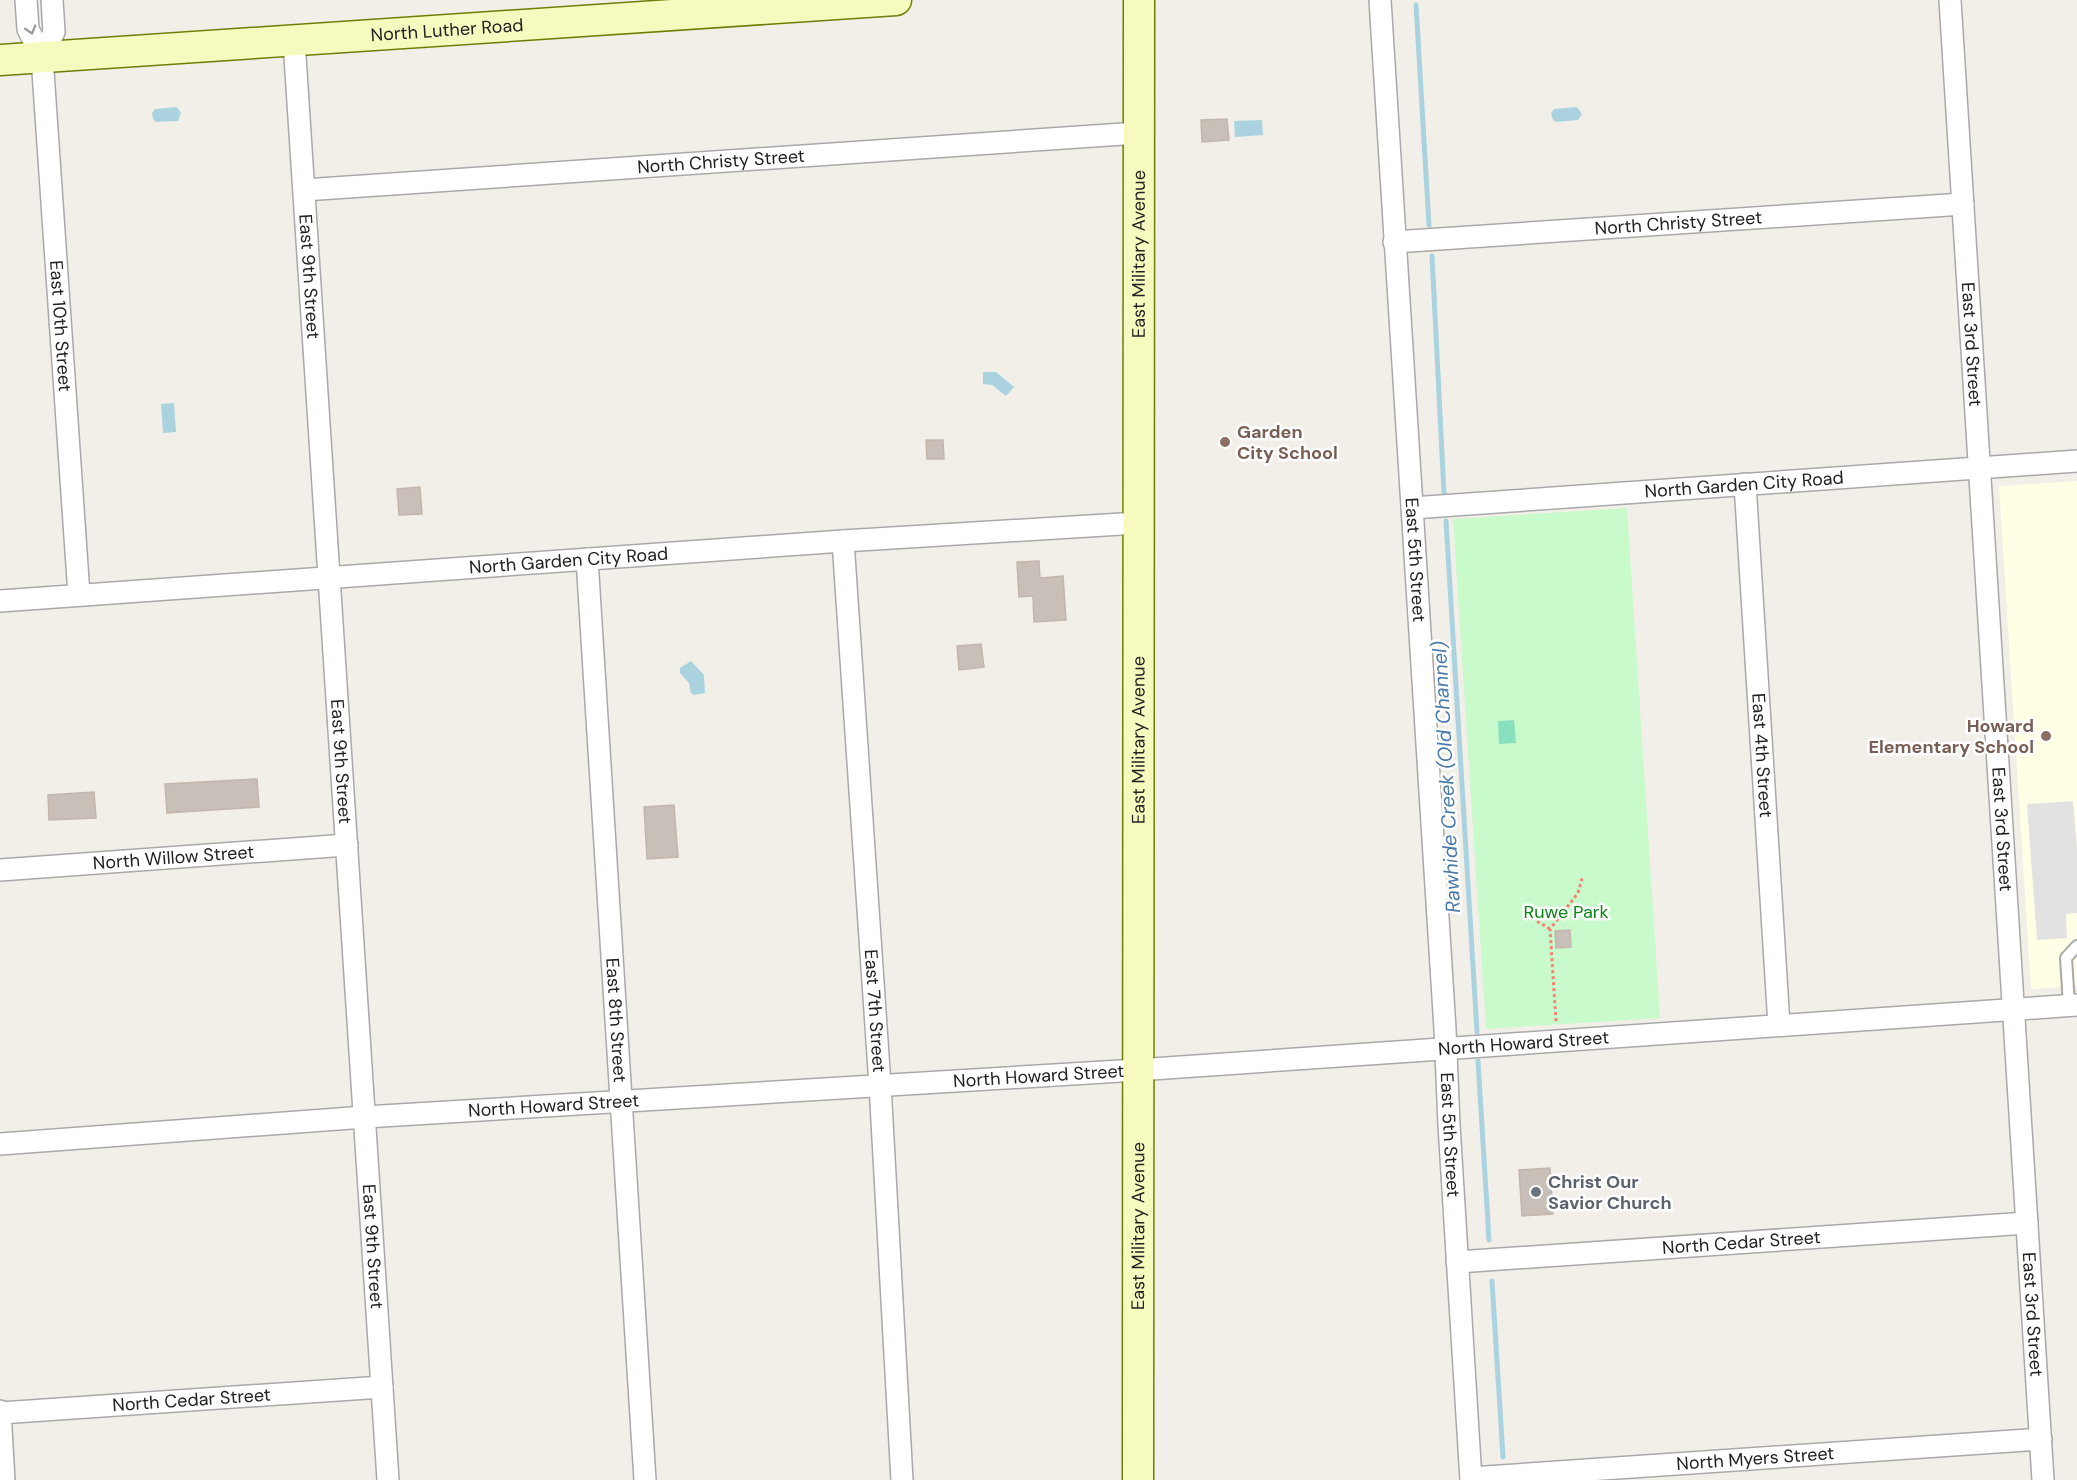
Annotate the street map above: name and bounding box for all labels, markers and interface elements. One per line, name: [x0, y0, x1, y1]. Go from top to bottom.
street label: North Luther Road: [370, 13, 524, 47]
one-way arrow: [24, 24, 36, 35]
street label: North Christy Street: [636, 144, 806, 179]
street label: East Military Avenue: [1127, 170, 1151, 338]
street label: North Christy Street: [1594, 205, 1763, 241]
street label: East 9th Street: [293, 213, 325, 340]
street label: East 10th Street: [44, 259, 77, 393]
street label: East 3rd Street: [1956, 281, 1988, 407]
place label: Garden City School: [1237, 420, 1338, 465]
marker: Garden City School: [1218, 435, 1232, 449]
street label: North Garden City Road: [1644, 466, 1845, 504]
street label: East 5th Street: [1399, 497, 1431, 623]
street label: North Garden City Road: [468, 541, 669, 580]
water label: Rawhide Creek (Old Channel): [1426, 640, 1466, 914]
street label: East Military Avenue: [1126, 656, 1151, 824]
street label: East 4th Street: [1746, 692, 1778, 818]
street label: East 9th Street: [325, 698, 357, 825]
place label: Howard Elementary School: [1868, 714, 2034, 759]
marker: Howard Elementary School: [2039, 729, 2053, 743]
street label: East 3rd Street: [1986, 766, 2018, 892]
street label: North Willow Street: [92, 840, 255, 875]
park label: Ruwe Park: [1524, 900, 1608, 924]
street label: East 7th Street: [859, 949, 891, 1073]
street label: East 8th Street: [600, 957, 632, 1083]
street label: North Howard Street: [1437, 1025, 1610, 1061]
street label: North Howard Street: [953, 1059, 1125, 1093]
street label: East 5th Street: [1435, 1072, 1465, 1198]
street label: North Howard Street: [467, 1088, 640, 1123]
street label: East Military Avenue: [1126, 1142, 1150, 1310]
place label: Christ Our Savior Church: [1548, 1170, 1672, 1215]
street label: East 9th Street: [357, 1183, 389, 1310]
marker: Christ Our Savior Church: [1529, 1185, 1543, 1199]
street label: North Cedar Street: [1661, 1225, 1821, 1260]
street label: East 3rd Street: [2017, 1251, 2048, 1377]
street label: North Cedar Street: [112, 1383, 272, 1417]
street label: North Myers Street: [1676, 1441, 1835, 1476]

